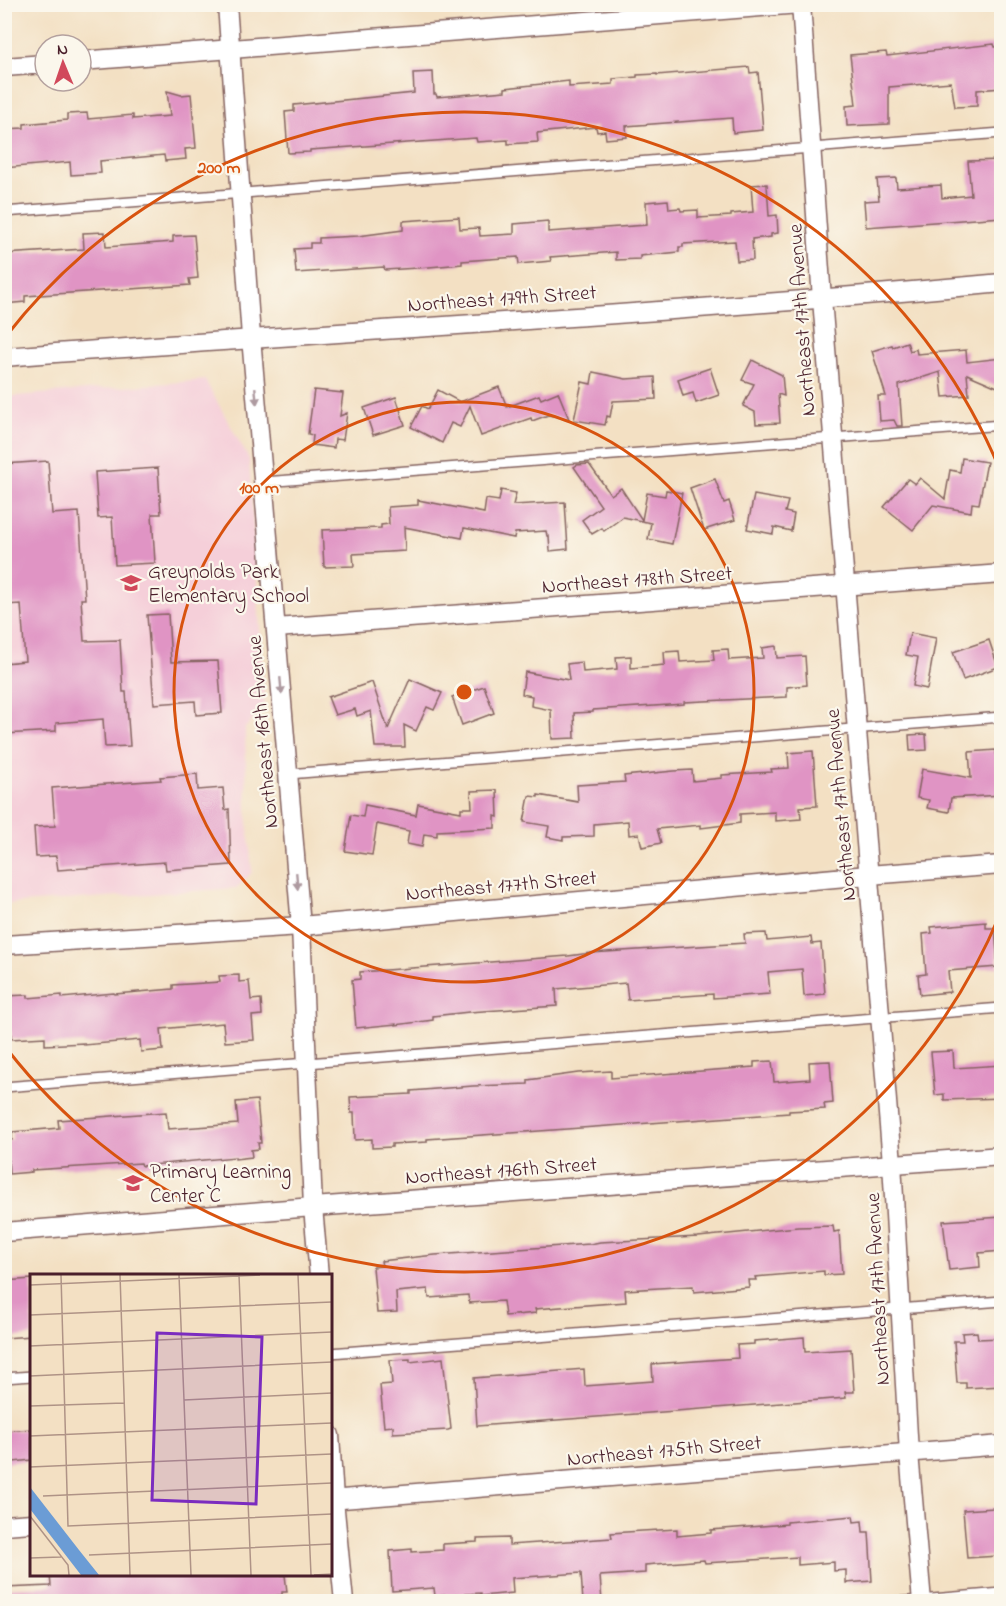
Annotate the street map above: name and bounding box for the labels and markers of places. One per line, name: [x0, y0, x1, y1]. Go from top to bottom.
place label: Greynolds Park Elementary School: [148, 558, 309, 614]
school or university icon: Greynolds Park Elementary School: [119, 571, 143, 595]
centre of rings: [454, 682, 474, 702]
place label: Primary Learning Center C: [150, 1158, 291, 1212]
school or university icon: Primary Learning Center C: [121, 1171, 145, 1195]

